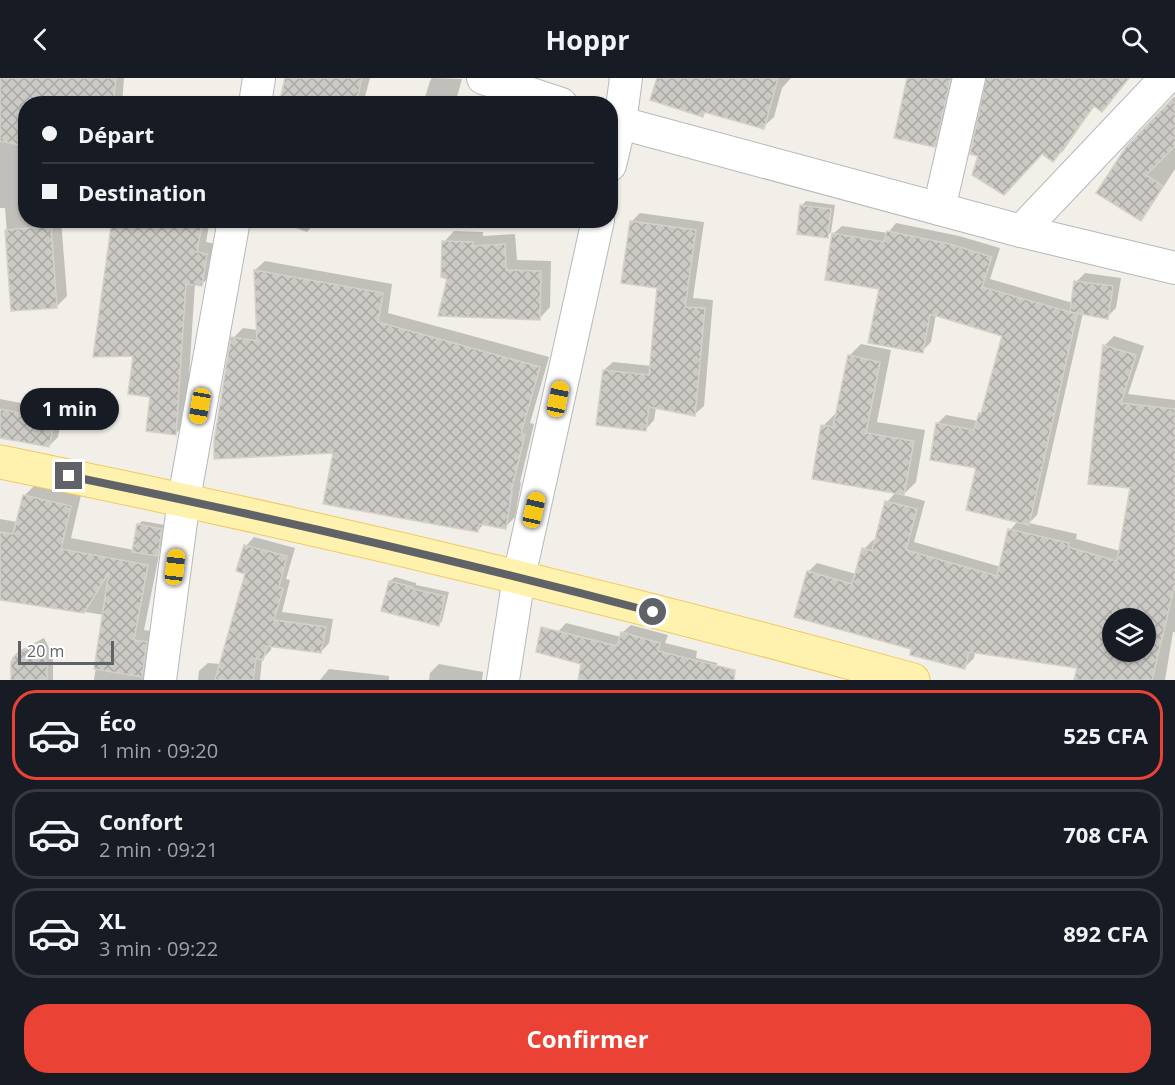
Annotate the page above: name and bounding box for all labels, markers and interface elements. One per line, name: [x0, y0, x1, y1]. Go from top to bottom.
text: Hoppr: [546, 21, 629, 58]
icon: back: [24, 23, 57, 56]
icon: search: [1118, 23, 1151, 56]
text: Départ: [78, 119, 154, 149]
text: Destination: [78, 177, 207, 207]
car: [545, 380, 571, 418]
car: [188, 387, 212, 425]
callout: 1 min: [20, 389, 118, 431]
text: 1 min: [42, 395, 97, 422]
route end: [55, 462, 82, 489]
car: [521, 490, 547, 530]
car: [164, 548, 186, 586]
route start: [639, 598, 666, 625]
map controls: [1102, 608, 1156, 662]
button: layers: [1102, 608, 1156, 662]
scale bar: [18, 638, 114, 666]
text: 20 m: [27, 640, 64, 662]
text: Éco: [99, 707, 136, 737]
icon: car: [27, 708, 81, 762]
text: 525 CFA: [1063, 720, 1148, 750]
text: 1 min · 09:20: [99, 737, 218, 764]
text: Confort: [99, 806, 183, 836]
icon: car: [27, 807, 81, 861]
text: 708 CFA: [1063, 819, 1148, 849]
text: 2 min · 09:21: [99, 836, 218, 863]
text: XL: [99, 905, 126, 935]
icon: car: [27, 906, 81, 960]
text: 892 CFA: [1063, 918, 1148, 948]
text: 3 min · 09:22: [99, 935, 218, 962]
button: Confirmer: [24, 1004, 1151, 1073]

